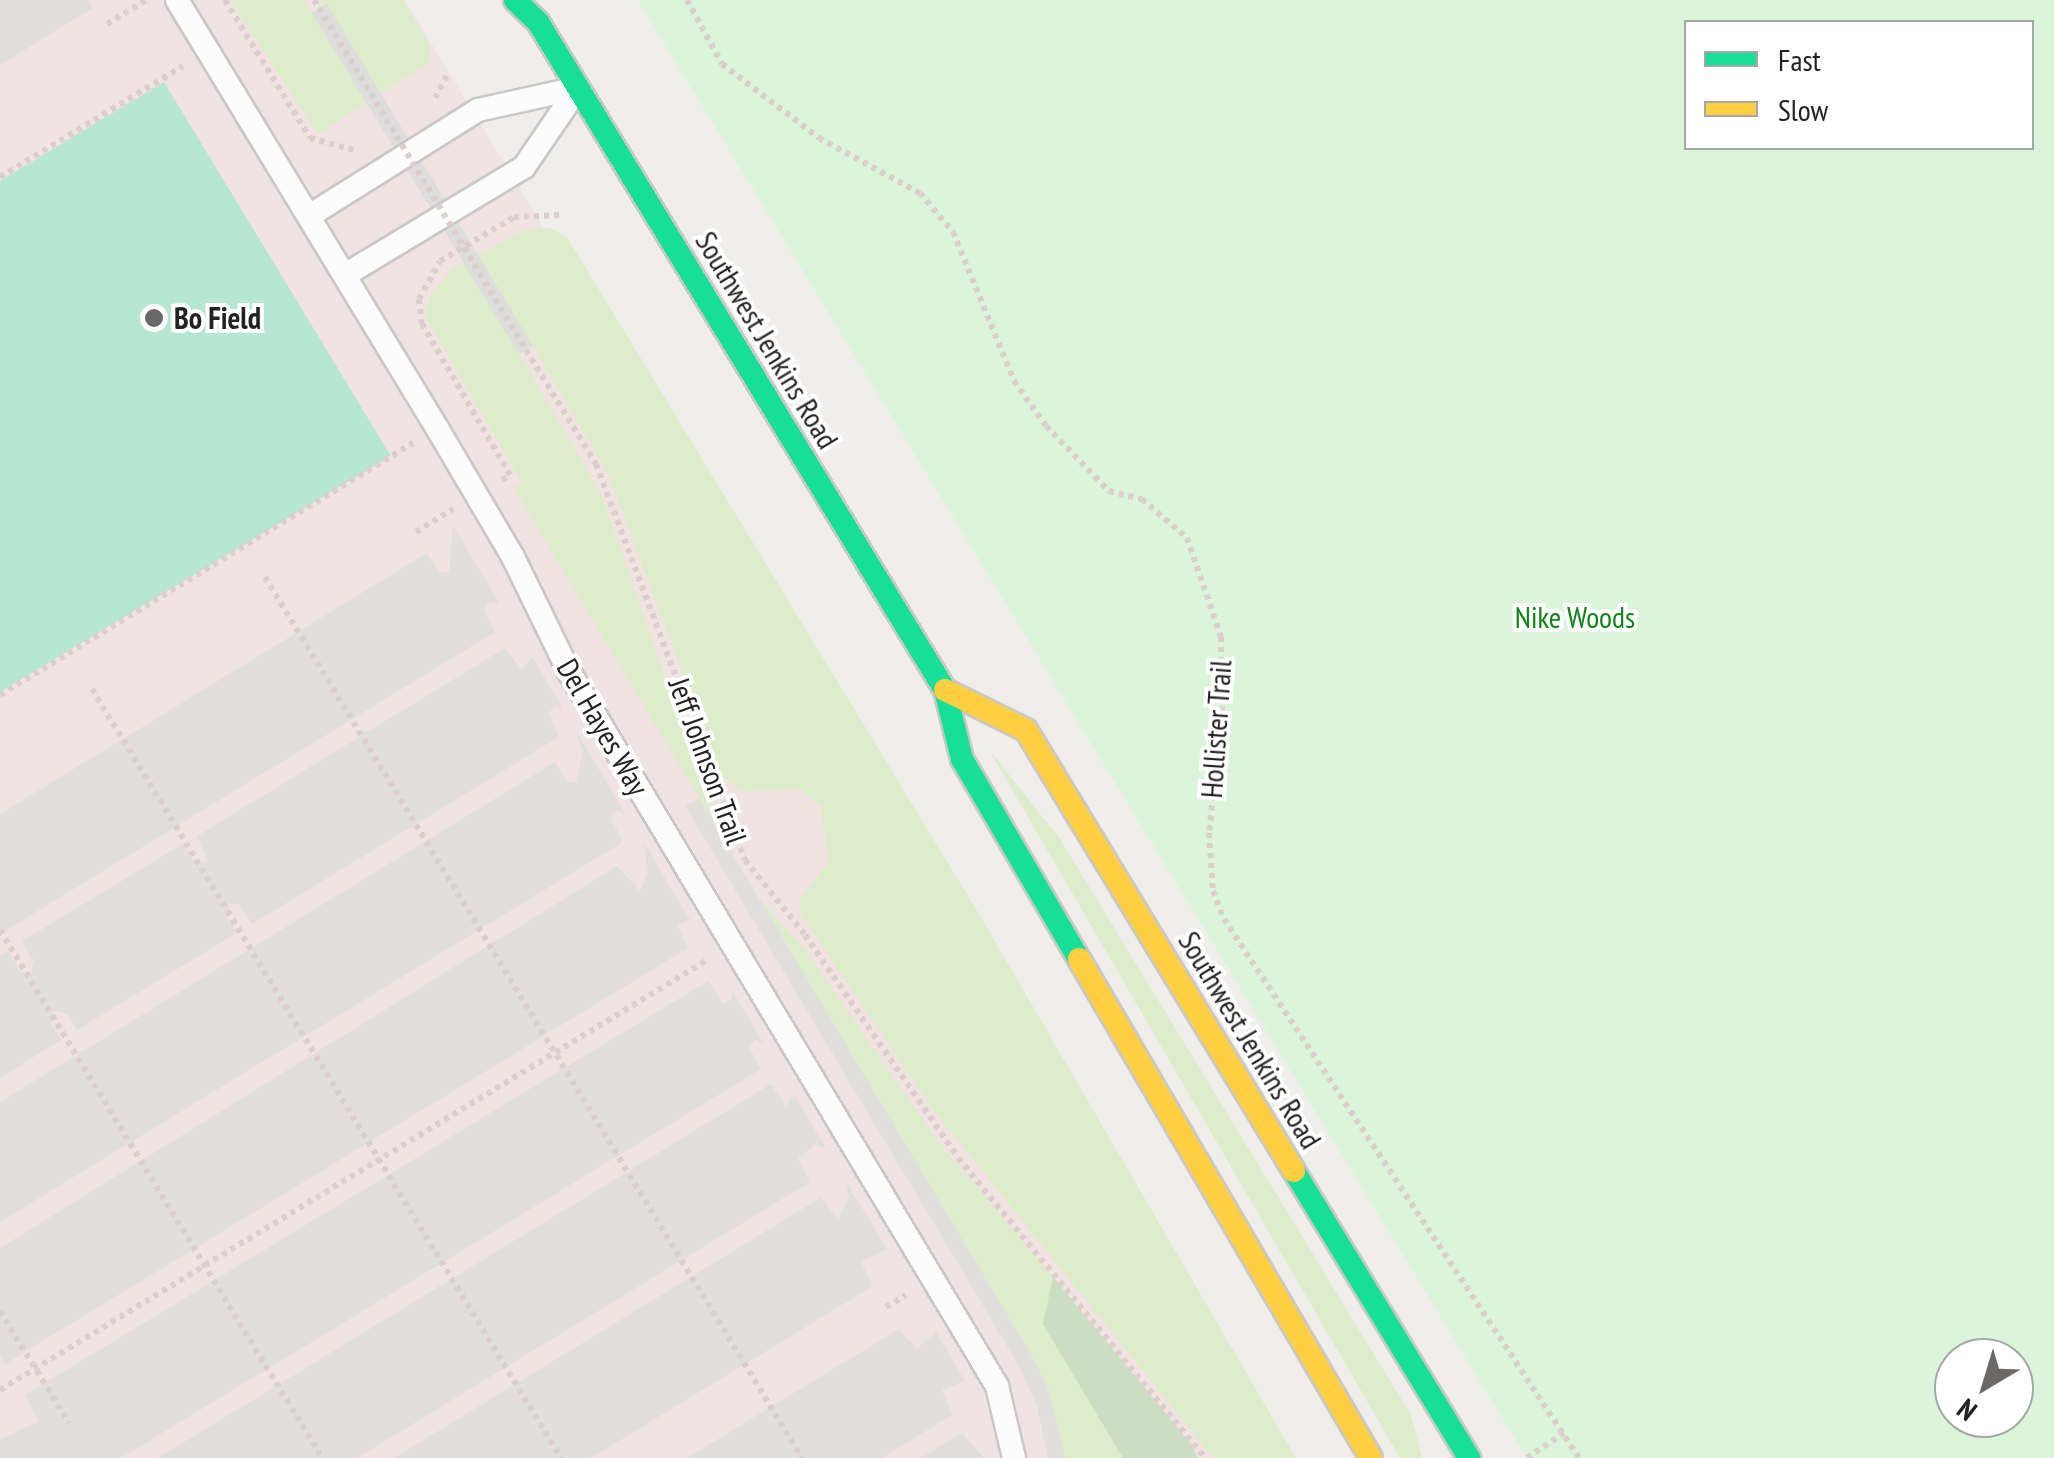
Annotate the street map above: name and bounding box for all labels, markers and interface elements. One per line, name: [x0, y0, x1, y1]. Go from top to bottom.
legend: [1684, 20, 2034, 150]
text: Fast: [1778, 40, 1821, 79]
text: Slow: [1778, 90, 1828, 129]
street label: Southwest Jenkins Road: [688, 225, 846, 455]
place label: Bo Field: [174, 300, 261, 336]
marker: Bo Field: [143, 307, 165, 329]
park label: Nike Woods: [1515, 599, 1635, 635]
street label: Del Hayes Way: [549, 652, 657, 802]
street label: Hollister Trail: [1193, 658, 1239, 800]
street label: Jeff Johnson Trail: [661, 673, 755, 849]
street label: Southwest Jenkins Road: [1171, 925, 1329, 1155]
north arrow: [1934, 1338, 2034, 1438]
text: N: [1949, 1391, 1984, 1430]

